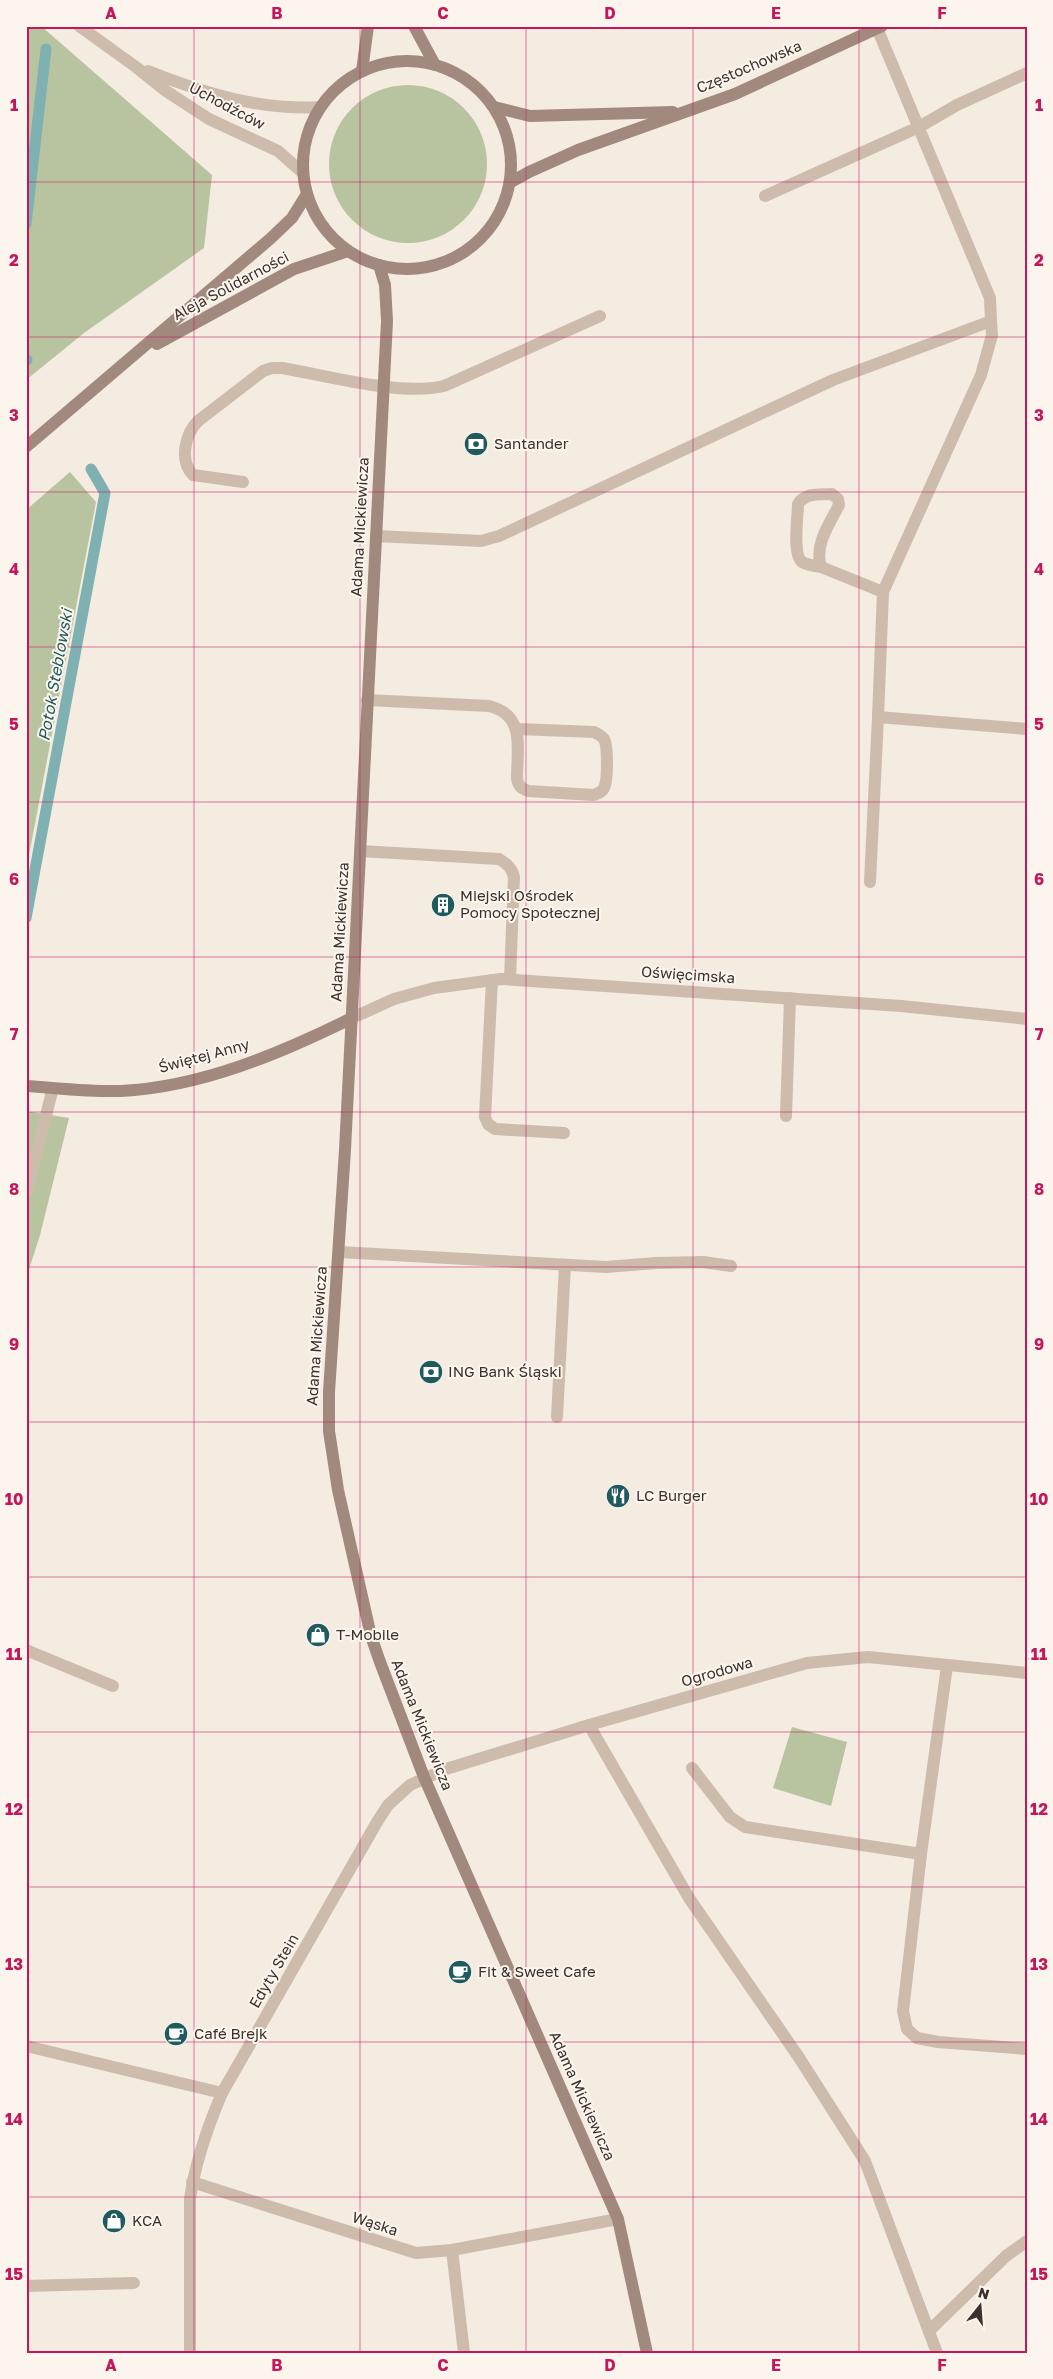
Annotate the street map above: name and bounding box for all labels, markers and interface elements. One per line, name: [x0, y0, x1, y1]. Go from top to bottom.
text: A: [105, 3, 117, 23]
text: B: [271, 3, 283, 23]
text: C: [437, 3, 449, 23]
text: D: [604, 3, 616, 23]
text: E: [771, 3, 781, 23]
text: F: [937, 3, 947, 23]
street label: Częstochowska: [693, 36, 804, 96]
street label: Uchodźców: [186, 78, 269, 133]
text: 1: [10, 95, 18, 115]
text: 1: [1035, 95, 1043, 115]
street label: Aleja Solidarności: [169, 247, 292, 323]
text: 2: [9, 250, 19, 270]
text: 2: [1034, 250, 1044, 270]
text: 3: [9, 405, 19, 425]
text: 3: [1034, 405, 1044, 425]
bank icon: Santander: [463, 431, 489, 457]
place label: Santander: [494, 434, 569, 452]
street label: Adama Mickiewicza: [346, 457, 372, 597]
text: 4: [9, 559, 19, 579]
text: 4: [1034, 559, 1044, 579]
water label: Potok Steblowski: [34, 606, 77, 743]
text: 5: [9, 714, 19, 734]
text: 5: [1034, 714, 1044, 734]
street label: Adama Mickiewicza: [326, 862, 352, 1002]
text: 6: [9, 869, 19, 889]
text: 6: [1034, 869, 1044, 889]
place label: Miejski Ośrodek Pomocy Społecznej: [460, 886, 600, 921]
building icon: Miejski Ośrodek Pomocy Społecznej: [430, 892, 456, 918]
street label: Oświęcimska: [640, 962, 736, 986]
text: 7: [10, 1024, 19, 1044]
text: 7: [1035, 1024, 1044, 1044]
street label: Świętej Anny: [156, 1034, 252, 1076]
text: 8: [9, 1179, 19, 1199]
text: 8: [1034, 1179, 1044, 1199]
street label: Adama Mickiewicza: [302, 1266, 330, 1406]
text: 9: [9, 1334, 19, 1354]
text: 9: [1034, 1334, 1044, 1354]
bank icon: ING Bank Śląski: [418, 1359, 444, 1385]
place label: ING Bank Śląski: [448, 1362, 562, 1380]
restaurant icon: LC Burger: [605, 1483, 631, 1509]
place label: LC Burger: [636, 1486, 707, 1504]
text: 10: [5, 1489, 23, 1509]
text: 10: [1030, 1489, 1048, 1509]
shop icon: T-Mobile: [305, 1622, 331, 1648]
place label: T-Mobile: [336, 1625, 399, 1643]
text: 11: [6, 1644, 22, 1664]
text: 11: [1031, 1644, 1047, 1664]
street label: Ogrodowa: [679, 1652, 755, 1690]
street label: Adama Mickiewicza: [388, 1656, 457, 1793]
text: 12: [5, 1799, 23, 1819]
text: 12: [1030, 1799, 1048, 1819]
street label: Edyty Stein: [245, 1930, 302, 2011]
text: 13: [5, 1954, 23, 1974]
text: 13: [1030, 1954, 1048, 1974]
cafe icon: Fit & Sweet Cafe: [447, 1959, 473, 1985]
place label: Fit & Sweet Cafe: [478, 1962, 596, 1980]
cafe icon: Café Brejk: [163, 2021, 189, 2047]
place label: Café Brejk: [194, 2024, 268, 2042]
street label: Adama Mickiewicza: [546, 2028, 620, 2163]
text: 14: [5, 2109, 23, 2129]
text: 14: [1030, 2109, 1048, 2129]
street label: Wąska: [350, 2207, 400, 2239]
shop icon: KCA: [101, 2208, 127, 2234]
place label: KCA: [132, 2211, 162, 2229]
text: 15: [5, 2264, 23, 2284]
text: 15: [1030, 2264, 1048, 2284]
north arrow: [956, 2282, 1006, 2332]
text: N: [976, 2283, 992, 2303]
text: A: [105, 2355, 117, 2375]
text: B: [271, 2355, 283, 2375]
text: C: [437, 2355, 449, 2375]
text: D: [604, 2355, 616, 2375]
text: E: [771, 2355, 781, 2375]
text: F: [937, 2355, 947, 2375]

